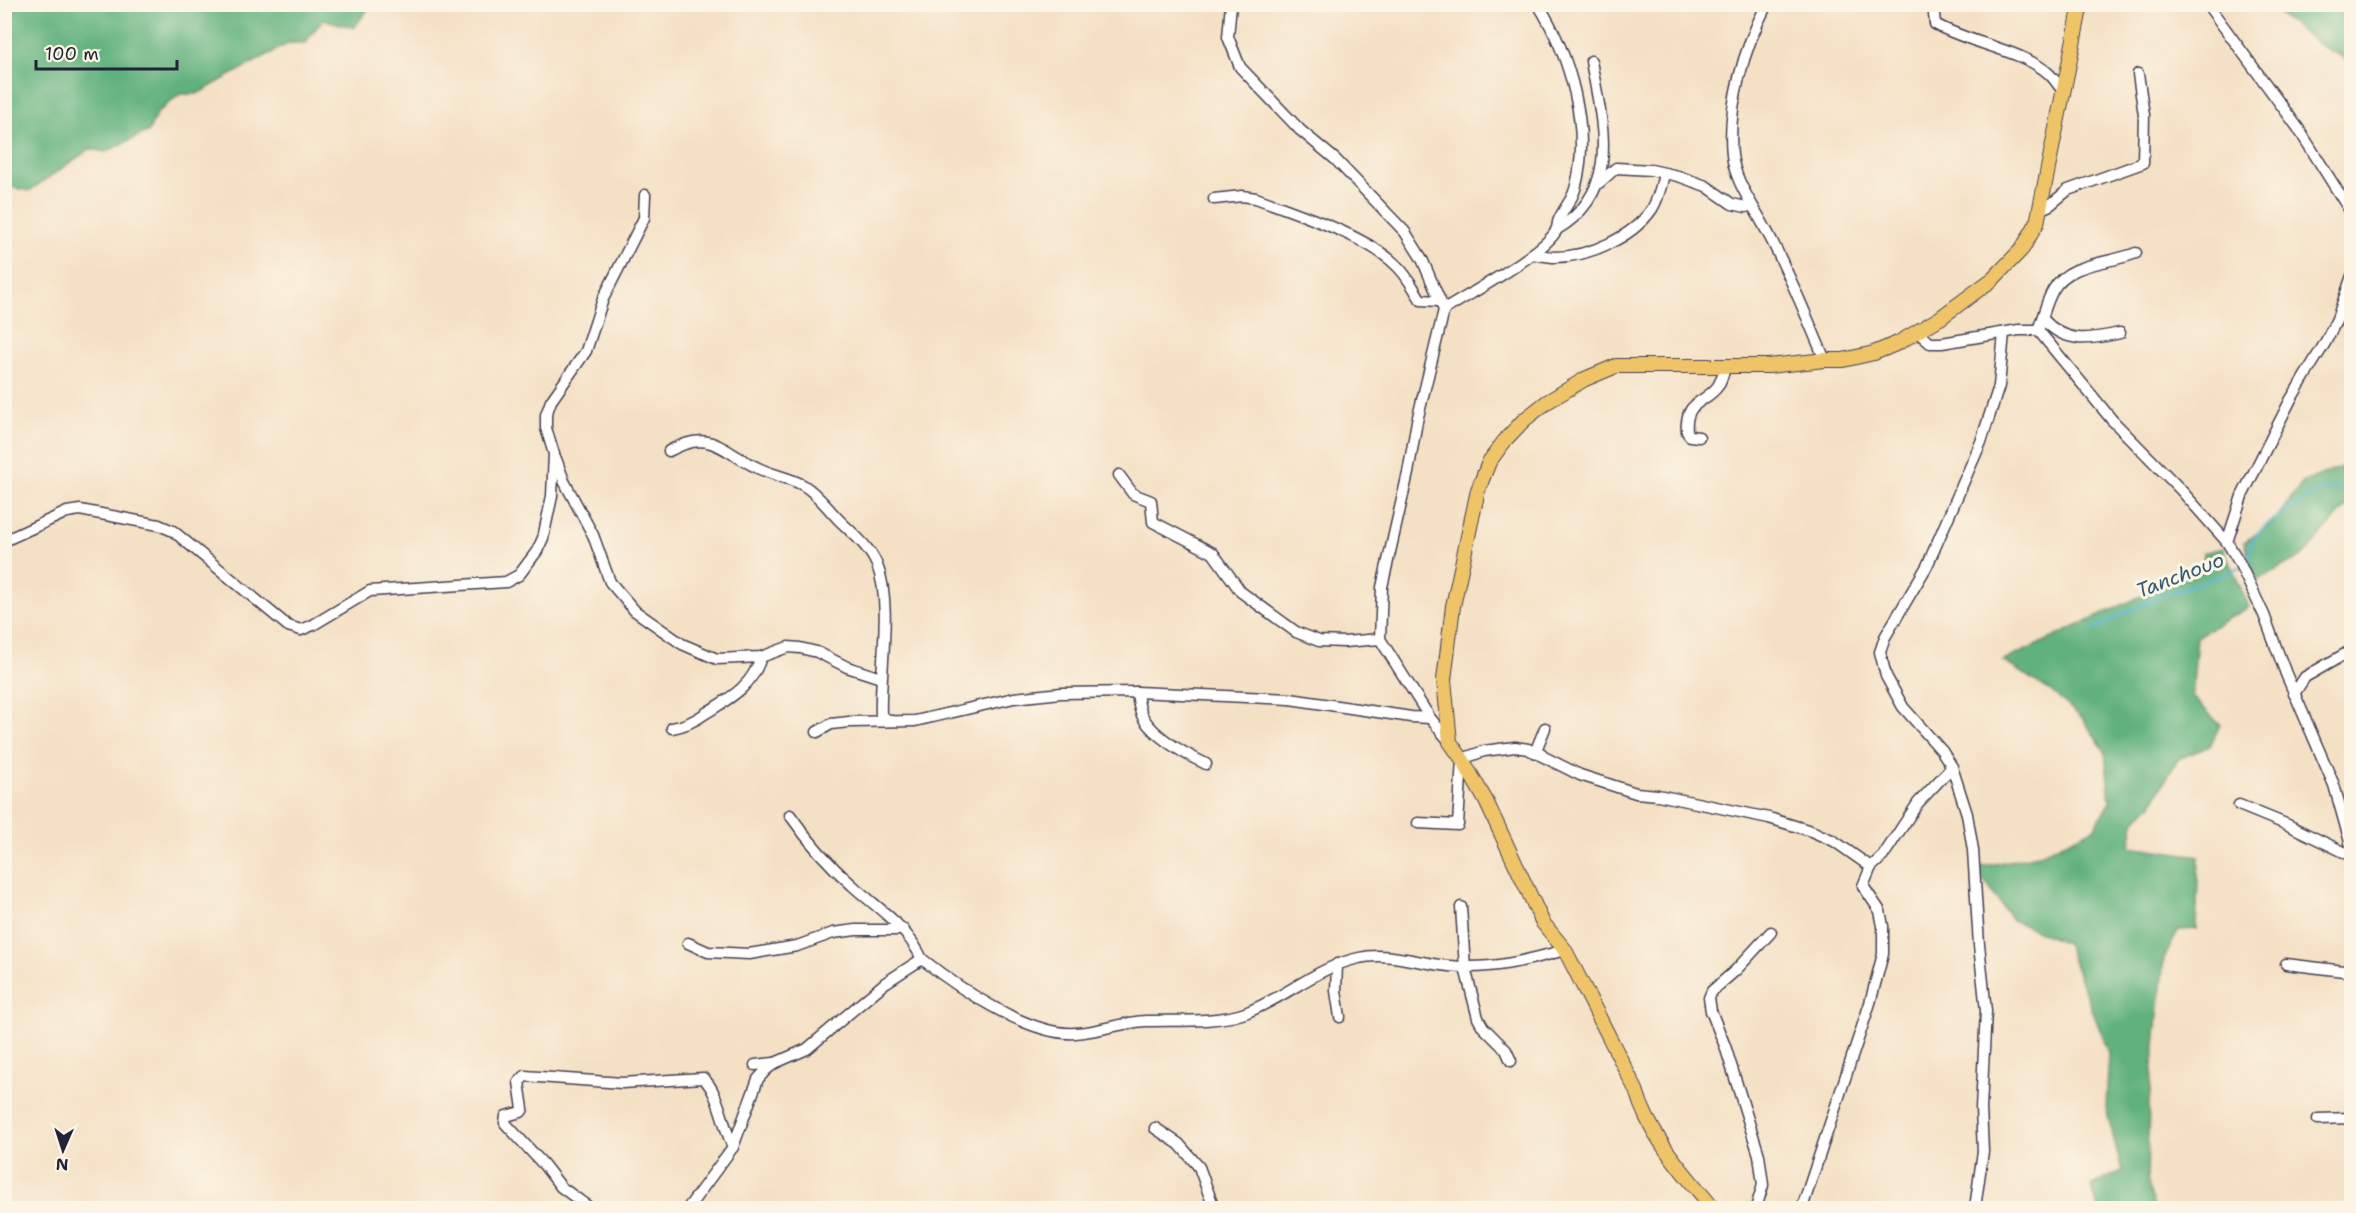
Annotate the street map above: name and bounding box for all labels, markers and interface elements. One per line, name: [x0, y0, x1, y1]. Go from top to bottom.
scale bar: [36, 33, 177, 71]
text: 100 m: [45, 42, 99, 66]
water label: Tanchouo: [2132, 546, 2228, 604]
north arrow: [33, 1120, 93, 1180]
text: N: [55, 1154, 69, 1175]

